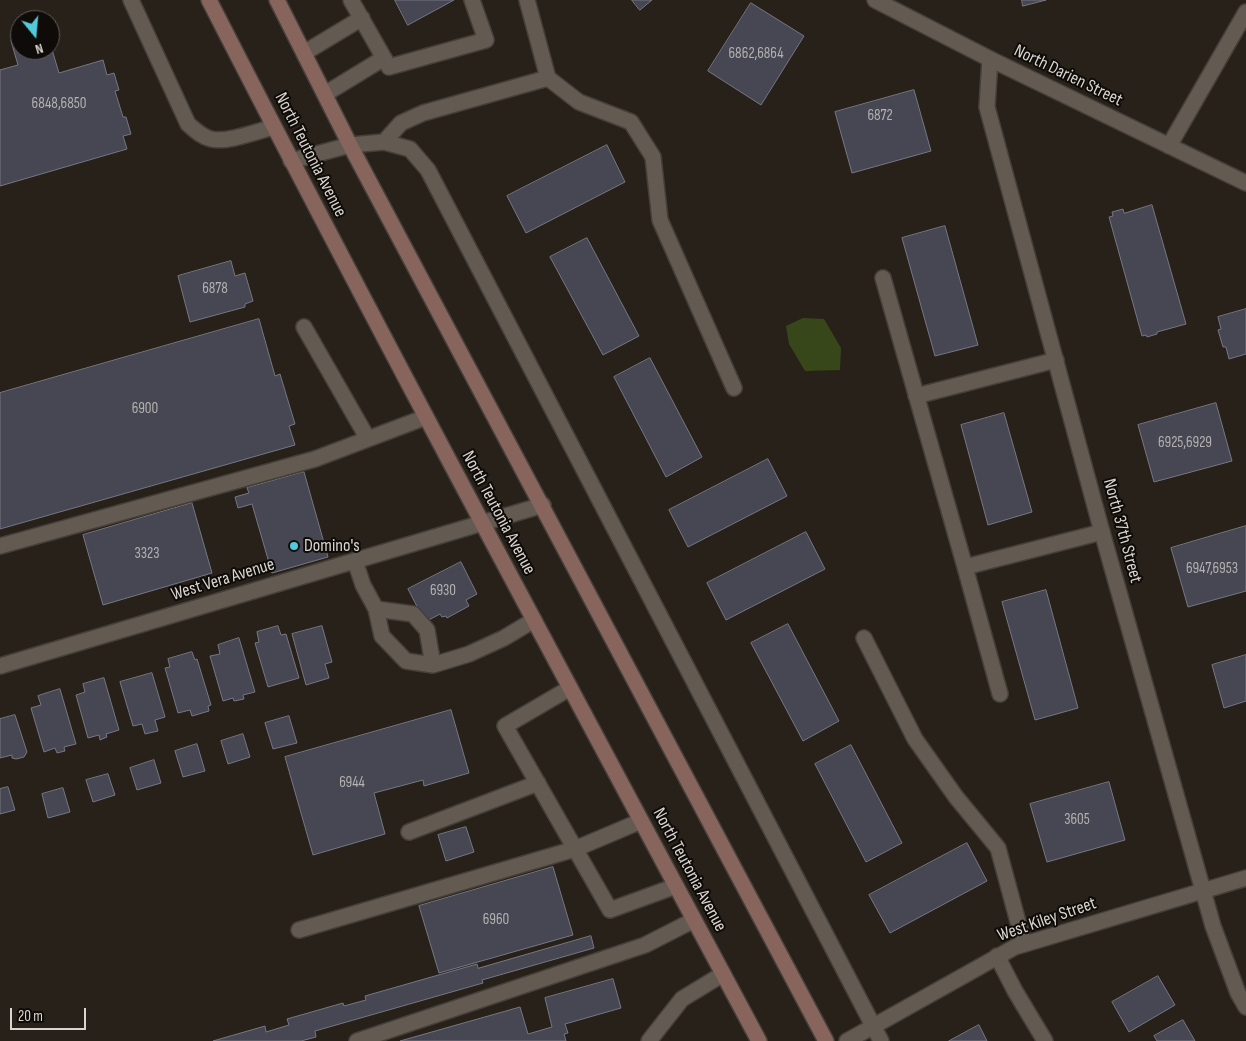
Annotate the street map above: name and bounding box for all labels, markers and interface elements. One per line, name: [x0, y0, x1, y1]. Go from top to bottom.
north arrow: [10, 10, 60, 60]
text: N: [33, 40, 45, 58]
street label: North Darien Street: [1010, 40, 1126, 112]
house number: 6862,6864: [729, 45, 783, 63]
street label: North Teutonia Avenue: [269, 89, 351, 221]
house number: 6848,6850: [32, 95, 86, 113]
house number: 6872: [867, 107, 893, 125]
house number: 6878: [202, 280, 228, 298]
house number: 6900: [132, 400, 158, 418]
house number: 6925,6929: [1158, 434, 1212, 452]
street label: North Teutonia Avenue: [456, 448, 540, 578]
street label: North 37th Street: [1098, 477, 1146, 585]
place label: Domino's: [304, 535, 360, 557]
marker: Domino's: [288, 540, 300, 552]
house number: 3323: [134, 545, 160, 563]
street label: West Vera Avenue: [169, 554, 277, 606]
house number: 6947,6953: [1186, 560, 1238, 578]
house number: 6930: [430, 582, 456, 600]
house number: 6944: [339, 774, 365, 792]
street label: North Teutonia Avenue: [647, 805, 731, 935]
house number: 3605: [1064, 811, 1090, 829]
street label: West Kiley Street: [995, 893, 1099, 947]
house number: 6960: [483, 911, 509, 929]
scale bar: [12, 998, 89, 1030]
text: 20 m: [18, 1007, 43, 1026]

